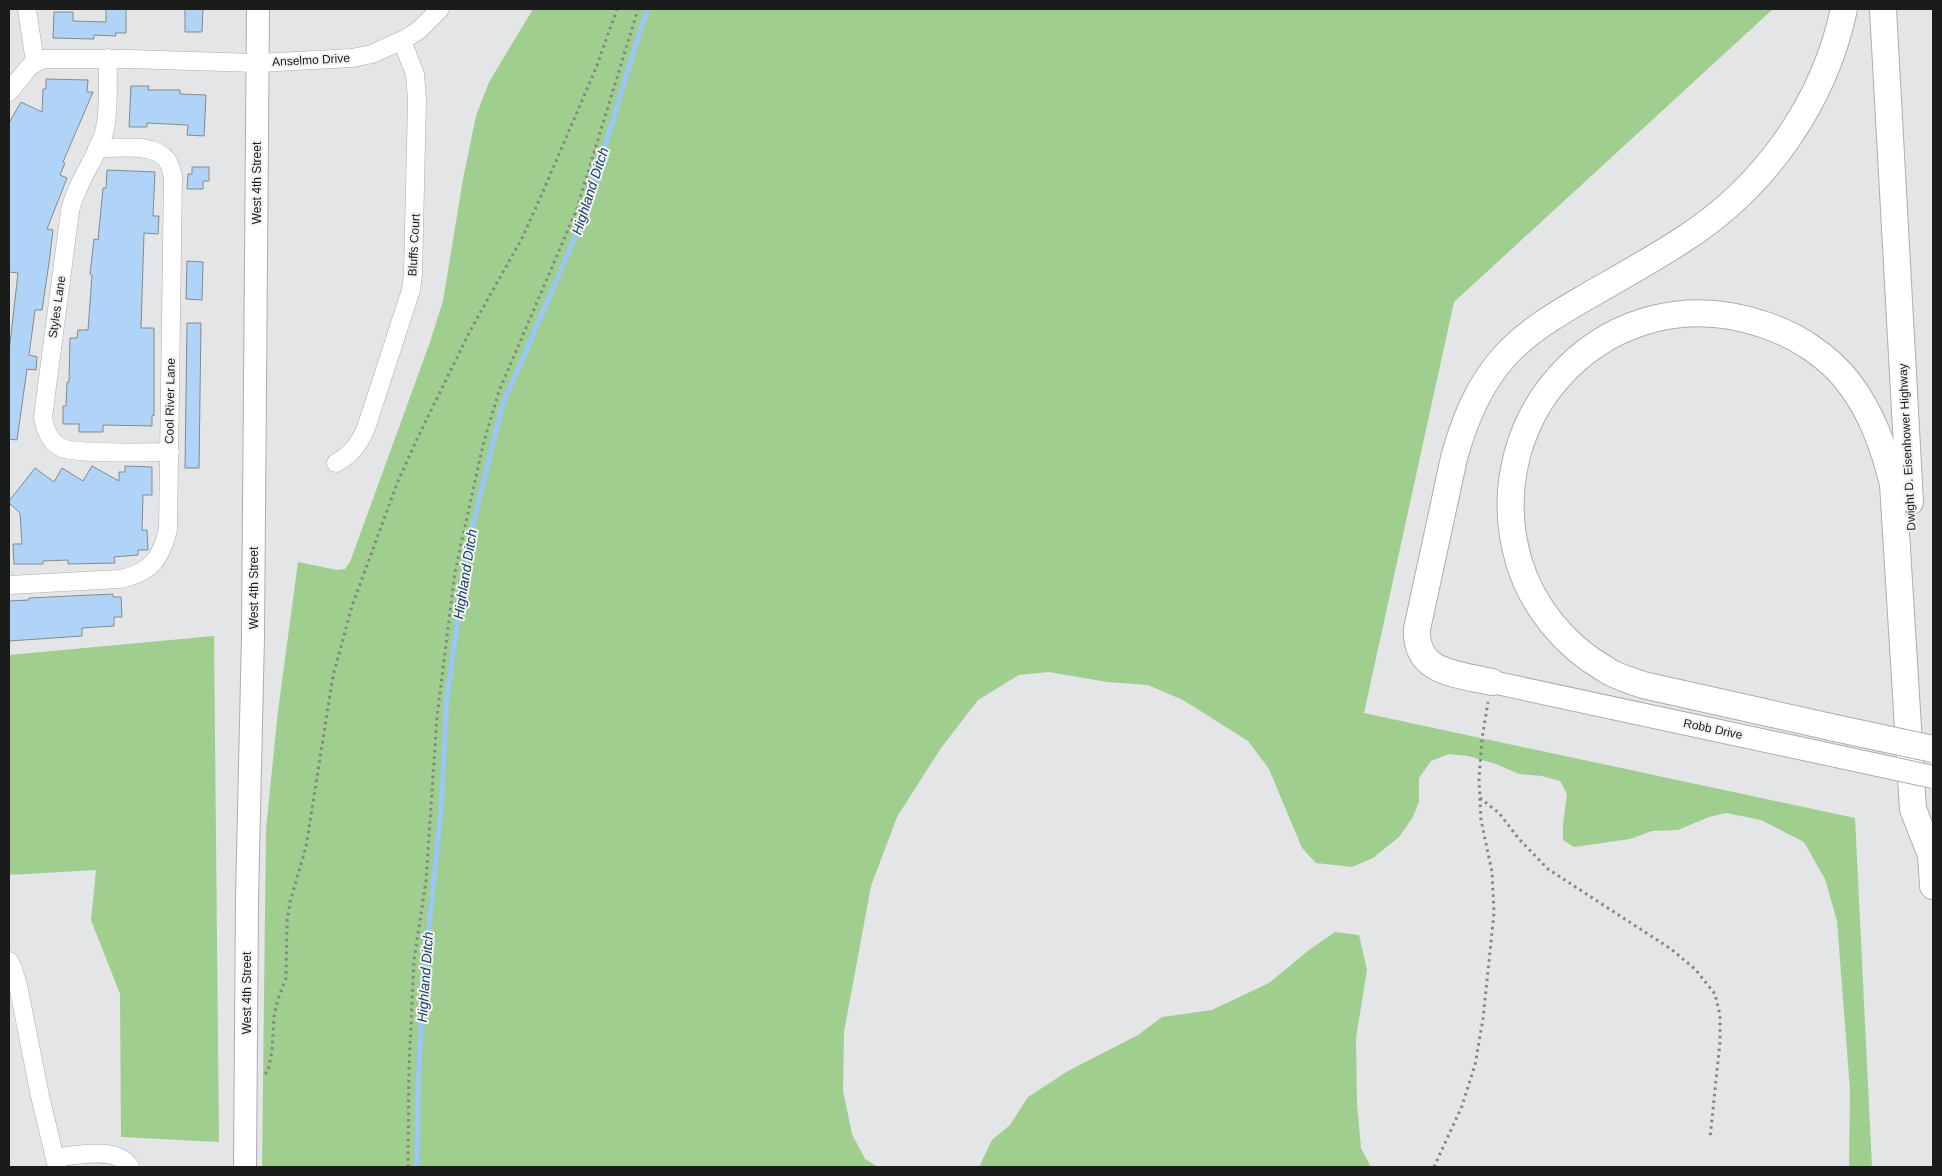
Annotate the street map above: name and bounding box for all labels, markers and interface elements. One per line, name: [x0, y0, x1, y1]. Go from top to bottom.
street label: Anselmo Drive: [272, 51, 351, 69]
street label: West 4th Street: [250, 141, 264, 224]
water label: Highland Ditch: [568, 145, 612, 237]
street label: Bluffs Court: [405, 213, 423, 277]
street label: Styles Lane: [46, 275, 68, 339]
street label: Cool River Lane: [162, 358, 178, 444]
street label: Dwight D. Eisenhower Highway: [1896, 363, 1918, 531]
water label: Highland Ditch: [450, 528, 480, 620]
street label: West 4th Street: [247, 546, 261, 629]
street label: Robb Drive: [1682, 716, 1744, 742]
water label: Highland Ditch: [414, 931, 436, 1023]
street label: West 4th Street: [240, 951, 254, 1034]

